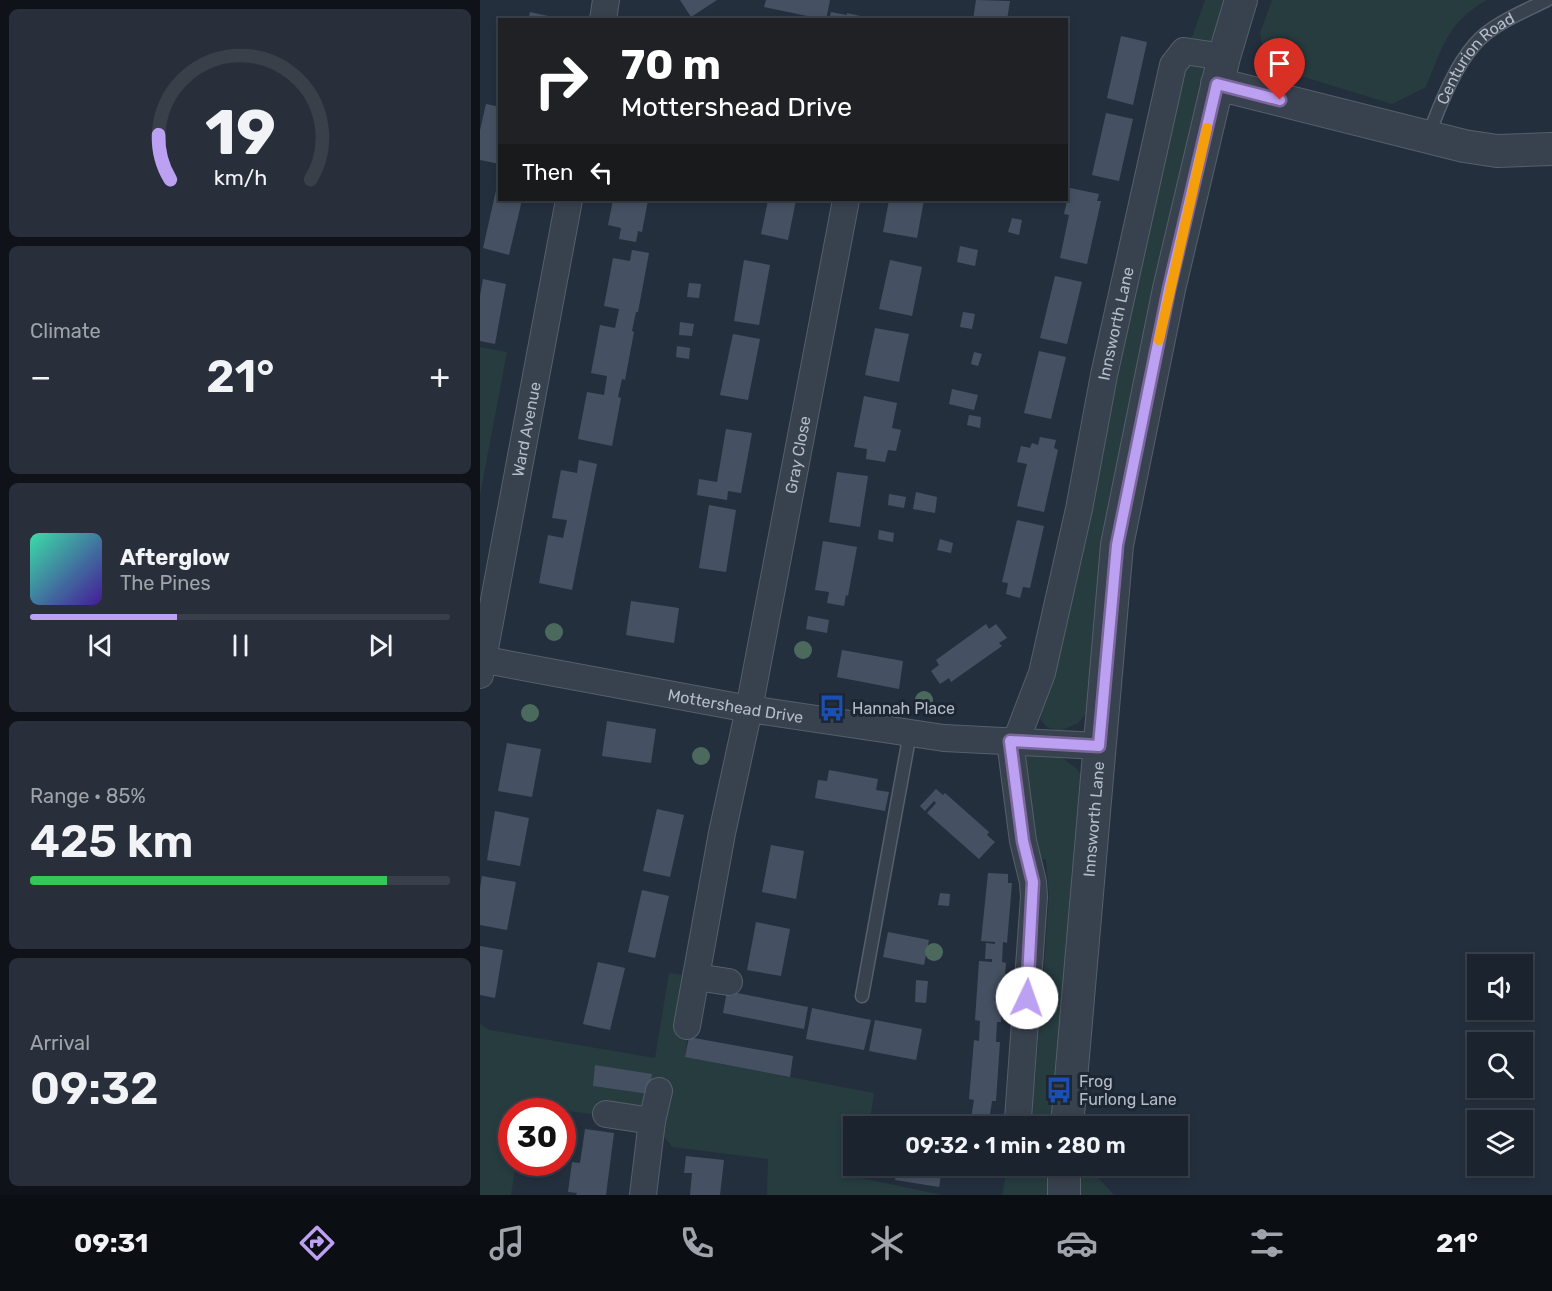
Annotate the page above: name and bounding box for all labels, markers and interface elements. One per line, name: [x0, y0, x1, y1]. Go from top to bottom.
street label: Centurion Road: [1433, 9, 1518, 107]
pin: [1254, 38, 1305, 100]
text: 70 m: [621, 40, 721, 90]
icon: right: [522, 42, 600, 120]
icon: arrive: [1263, 47, 1296, 80]
text: Mottershead Drive: [621, 91, 852, 123]
text: 19: [204, 96, 276, 170]
icon: left: [585, 156, 618, 189]
text: Then: [522, 159, 573, 186]
text: km/h: [213, 165, 267, 190]
street label: Innsworth Lane: [1094, 265, 1138, 382]
text: Climate: [30, 319, 101, 343]
text: 21°: [206, 350, 275, 403]
text: −: [30, 357, 51, 396]
text: +: [429, 357, 450, 396]
street label: Ward Avenue: [508, 380, 545, 478]
street label: Gray Close: [781, 414, 815, 495]
text: Afterglow: [120, 544, 230, 571]
text: The Pines: [120, 571, 211, 595]
icon: previous: [84, 629, 117, 662]
icon: pause: [224, 629, 257, 662]
icon: next: [364, 629, 397, 662]
street label: Mottershead Drive: [666, 685, 805, 727]
bus stop icon: Hannah Place: [817, 693, 847, 723]
place label: Hannah Place: [852, 699, 955, 718]
street label: Innsworth Lane: [1079, 760, 1108, 878]
text: Range · 85%: [30, 784, 146, 808]
text: 425 km: [30, 815, 193, 868]
map controls: [1467, 954, 1533, 1176]
button: sound: [1467, 954, 1533, 1020]
position arrow: [995, 966, 1059, 1030]
text: Arrival: [30, 1031, 90, 1055]
button: search: [1467, 1032, 1533, 1098]
text: 09:32: [30, 1062, 159, 1115]
place label: Frog Furlong Lane: [1079, 1072, 1177, 1109]
bus stop icon: Frog Furlong Lane: [1044, 1075, 1074, 1105]
speed limit sign: 30: [498, 1098, 576, 1176]
button: layers: [1467, 1110, 1533, 1176]
text: 09:32 · 1 min · 280 m: [905, 1132, 1126, 1159]
icon: directions: [296, 1222, 338, 1264]
icon: music: [486, 1222, 528, 1264]
icon: phone: [676, 1222, 718, 1264]
icon: climate: [866, 1222, 908, 1264]
icon: car: [1056, 1222, 1098, 1264]
icon: filters: [1246, 1222, 1288, 1264]
text: 09:31: [74, 1227, 148, 1259]
text: 21°: [1436, 1227, 1478, 1259]

